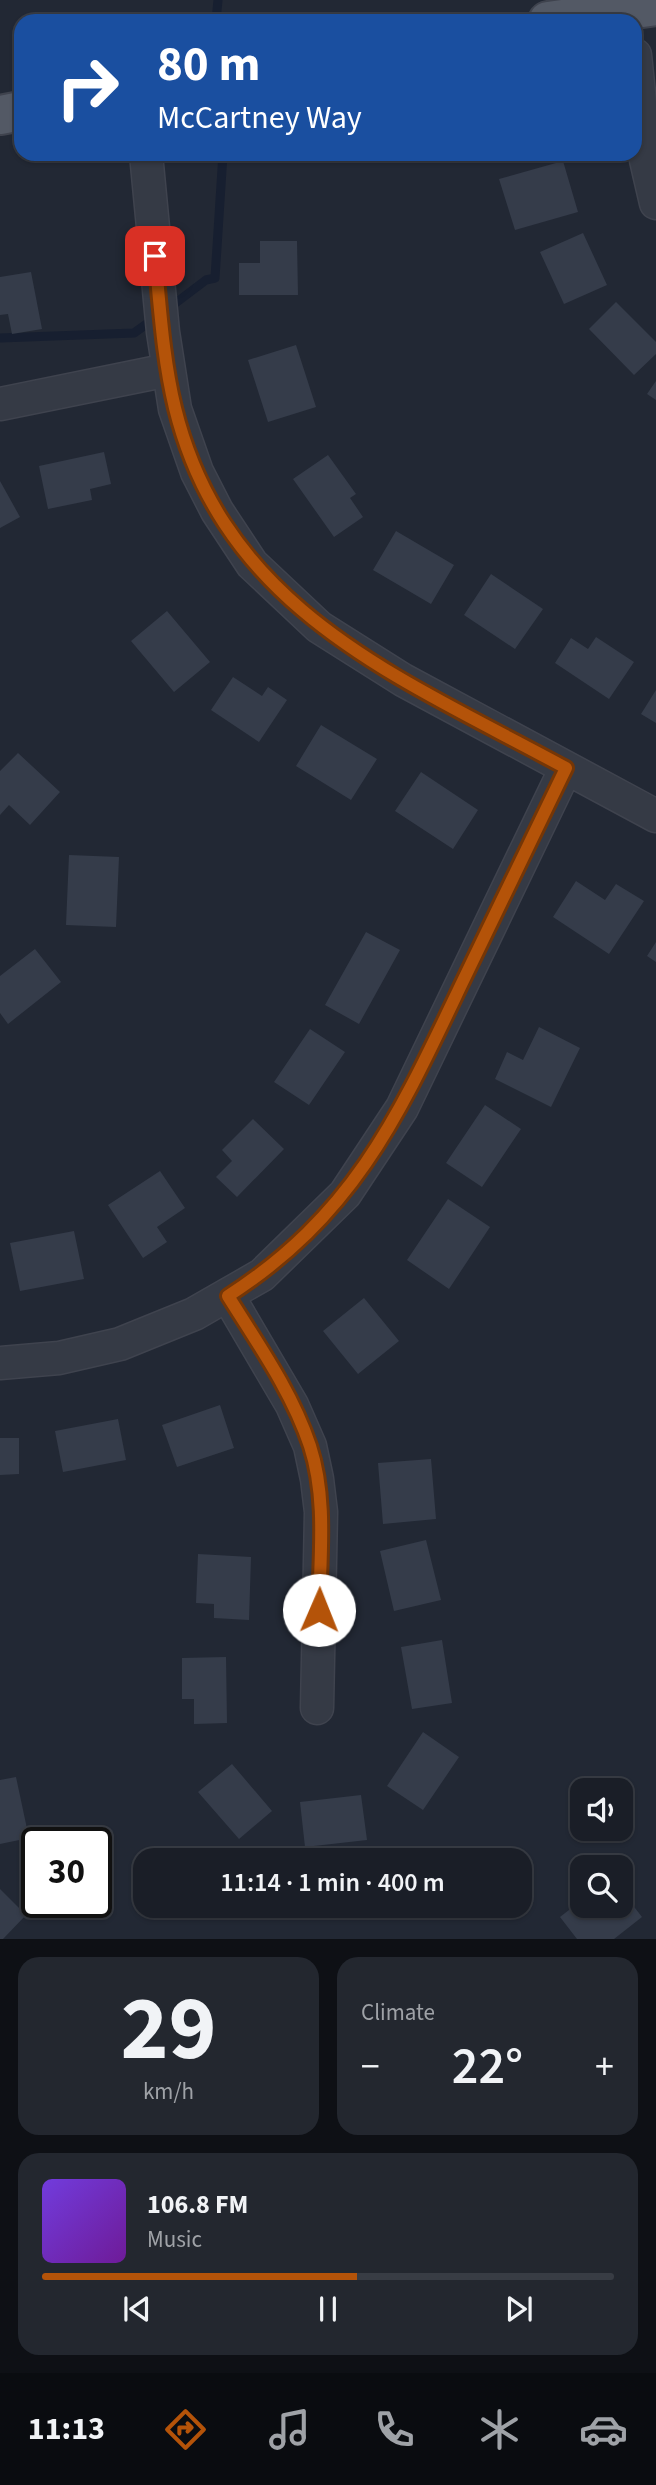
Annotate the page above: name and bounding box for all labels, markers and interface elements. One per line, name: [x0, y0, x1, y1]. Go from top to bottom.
text: 80 m: [157, 30, 261, 100]
icon: right: [42, 42, 133, 133]
text: McCartney Way: [157, 95, 362, 141]
pin: [125, 226, 185, 286]
icon: arrive: [136, 237, 174, 275]
position arrow: [282, 1573, 356, 1647]
map controls: [570, 1778, 633, 1918]
button: sound: [570, 1778, 633, 1841]
speed limit sign: 30: [21, 1827, 112, 1918]
button: search: [570, 1855, 633, 1918]
text: 11:14 · 1 min · 400 m: [220, 1864, 445, 1901]
text: 29: [120, 1965, 217, 2094]
text: Climate: [361, 1996, 435, 2029]
text: 22°: [452, 2030, 523, 2104]
text: −: [361, 2040, 380, 2094]
text: +: [595, 2040, 614, 2094]
text: km/h: [143, 2075, 194, 2108]
text: 106.8 FM: [147, 2186, 248, 2223]
text: Music: [147, 2223, 202, 2256]
icon: previous: [118, 2290, 156, 2328]
icon: pause: [309, 2290, 347, 2328]
icon: next: [500, 2290, 538, 2328]
icon: directions: [161, 2405, 210, 2454]
icon: music: [265, 2405, 314, 2454]
icon: phone: [370, 2405, 419, 2454]
icon: climate: [475, 2405, 524, 2454]
icon: car: [579, 2405, 628, 2454]
text: 11:13: [28, 2406, 105, 2452]

